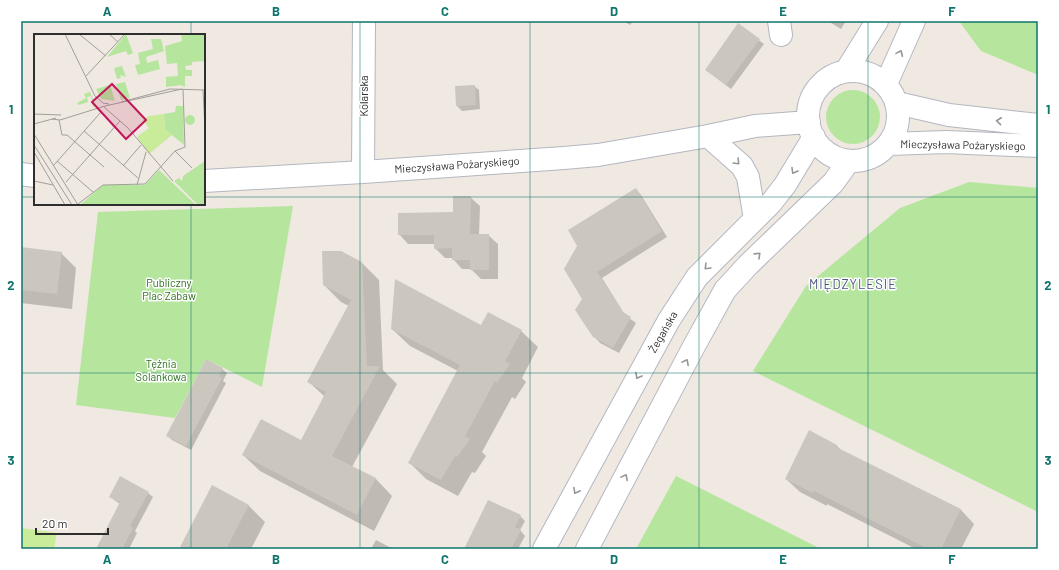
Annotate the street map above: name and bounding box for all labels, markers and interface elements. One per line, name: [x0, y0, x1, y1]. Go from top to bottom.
text: A: [103, 3, 112, 19]
text: B: [272, 3, 280, 19]
text: C: [441, 3, 449, 19]
text: D: [610, 3, 618, 19]
text: E: [779, 3, 787, 19]
text: F: [948, 3, 956, 19]
inset map: [34, 34, 205, 205]
one-way arrow: [895, 49, 903, 57]
street label: Kolarska: [357, 76, 370, 117]
text: 1: [9, 101, 13, 117]
text: 1: [1046, 101, 1050, 117]
one-way arrow: [996, 116, 1002, 125]
street label: Mieczysława Pożaryskiego: [900, 137, 1026, 152]
street label: Mieczysława Pożaryskiego: [394, 154, 520, 175]
one-way arrow: [732, 157, 740, 165]
one-way arrow: [791, 167, 798, 174]
one-way arrow: [753, 253, 761, 260]
one-way arrow: [705, 262, 712, 270]
park label: Publiczny Plac Zabaw: [142, 276, 196, 302]
district label: MIĘDZYLESIE: [809, 276, 897, 292]
text: 2: [7, 277, 15, 293]
text: 2: [1044, 277, 1052, 293]
street label: Żegańska: [645, 308, 680, 355]
park label: Tężnia Solankowa: [136, 357, 187, 383]
one-way arrow: [681, 359, 688, 367]
one-way arrow: [635, 372, 642, 380]
text: 3: [7, 452, 15, 468]
text: 3: [1044, 452, 1052, 468]
one-way arrow: [620, 474, 628, 482]
one-way arrow: [573, 487, 580, 494]
scale bar: [36, 510, 108, 536]
text: 20 m: [42, 516, 68, 530]
text: A: [103, 551, 112, 567]
text: B: [272, 551, 280, 567]
text: C: [441, 551, 449, 567]
text: D: [610, 551, 618, 567]
text: E: [779, 551, 787, 567]
text: F: [948, 551, 956, 567]

